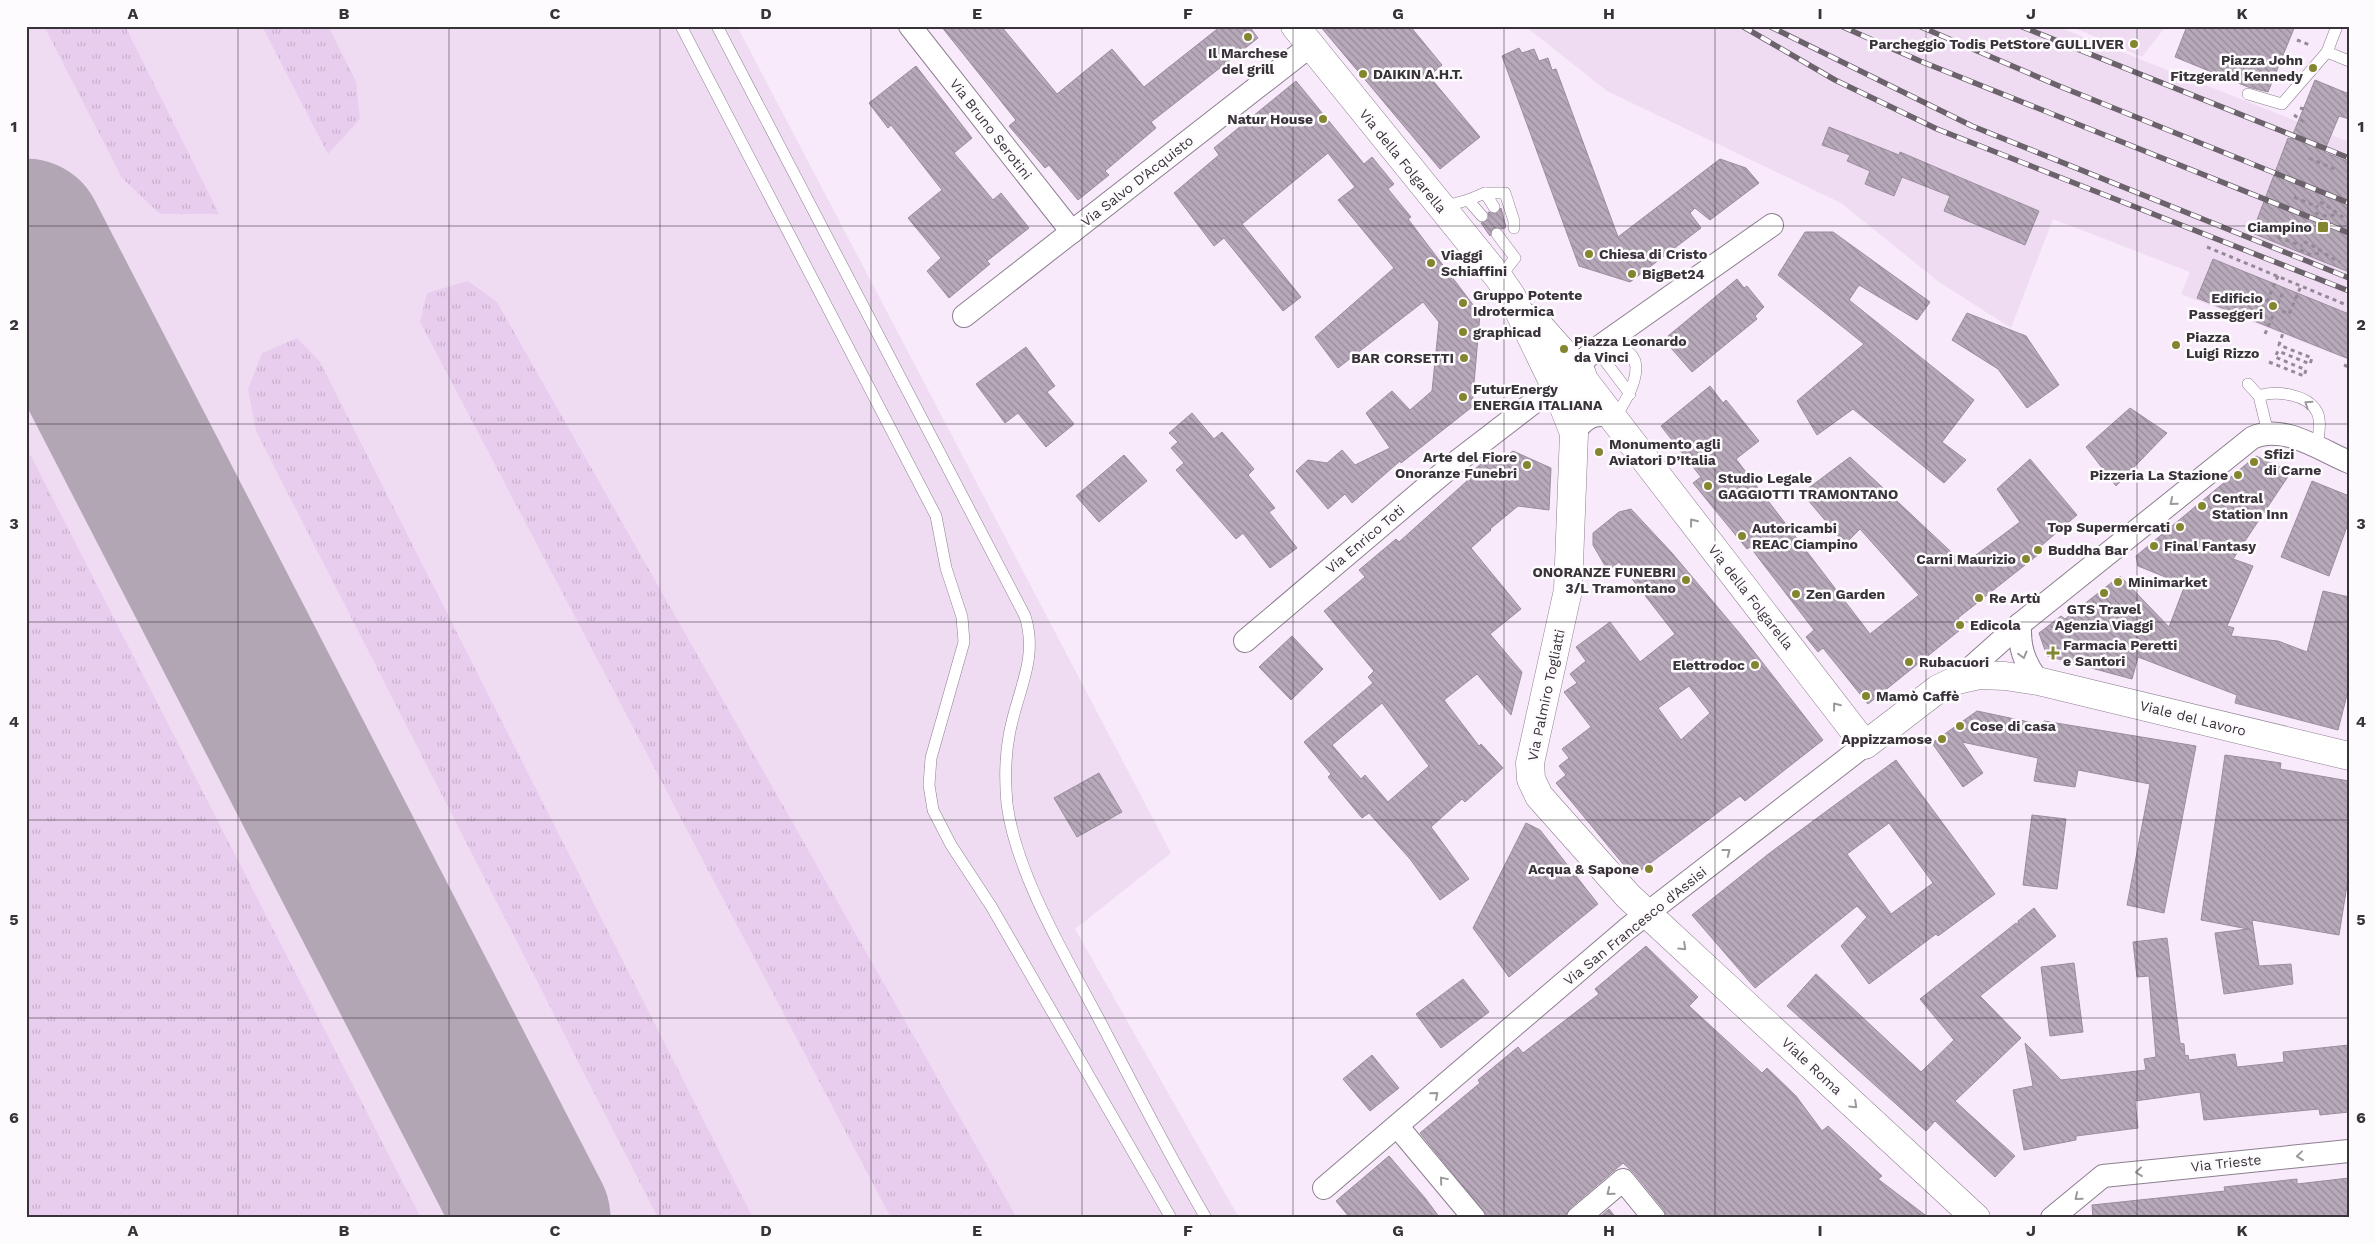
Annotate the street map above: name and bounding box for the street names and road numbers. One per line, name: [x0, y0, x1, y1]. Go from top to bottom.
street label: Via Bruno Serotini: [947, 75, 1035, 183]
street label: Via della Folgarella: [1356, 106, 1450, 216]
street label: Via Salvo D'Acquisto: [1078, 132, 1196, 230]
street label: Via Enrico Toti: [1322, 501, 1408, 577]
street label: Via della Folgarella: [1705, 541, 1797, 653]
street label: Via Palmiro Togliatti: [1524, 628, 1568, 762]
street label: Viale del Lavoro: [2138, 697, 2248, 739]
street label: Via San Francesco d'Assisi: [1560, 863, 1710, 989]
street label: Viale Roma: [1779, 1034, 1846, 1098]
street label: Via Trieste: [2190, 1151, 2262, 1175]

